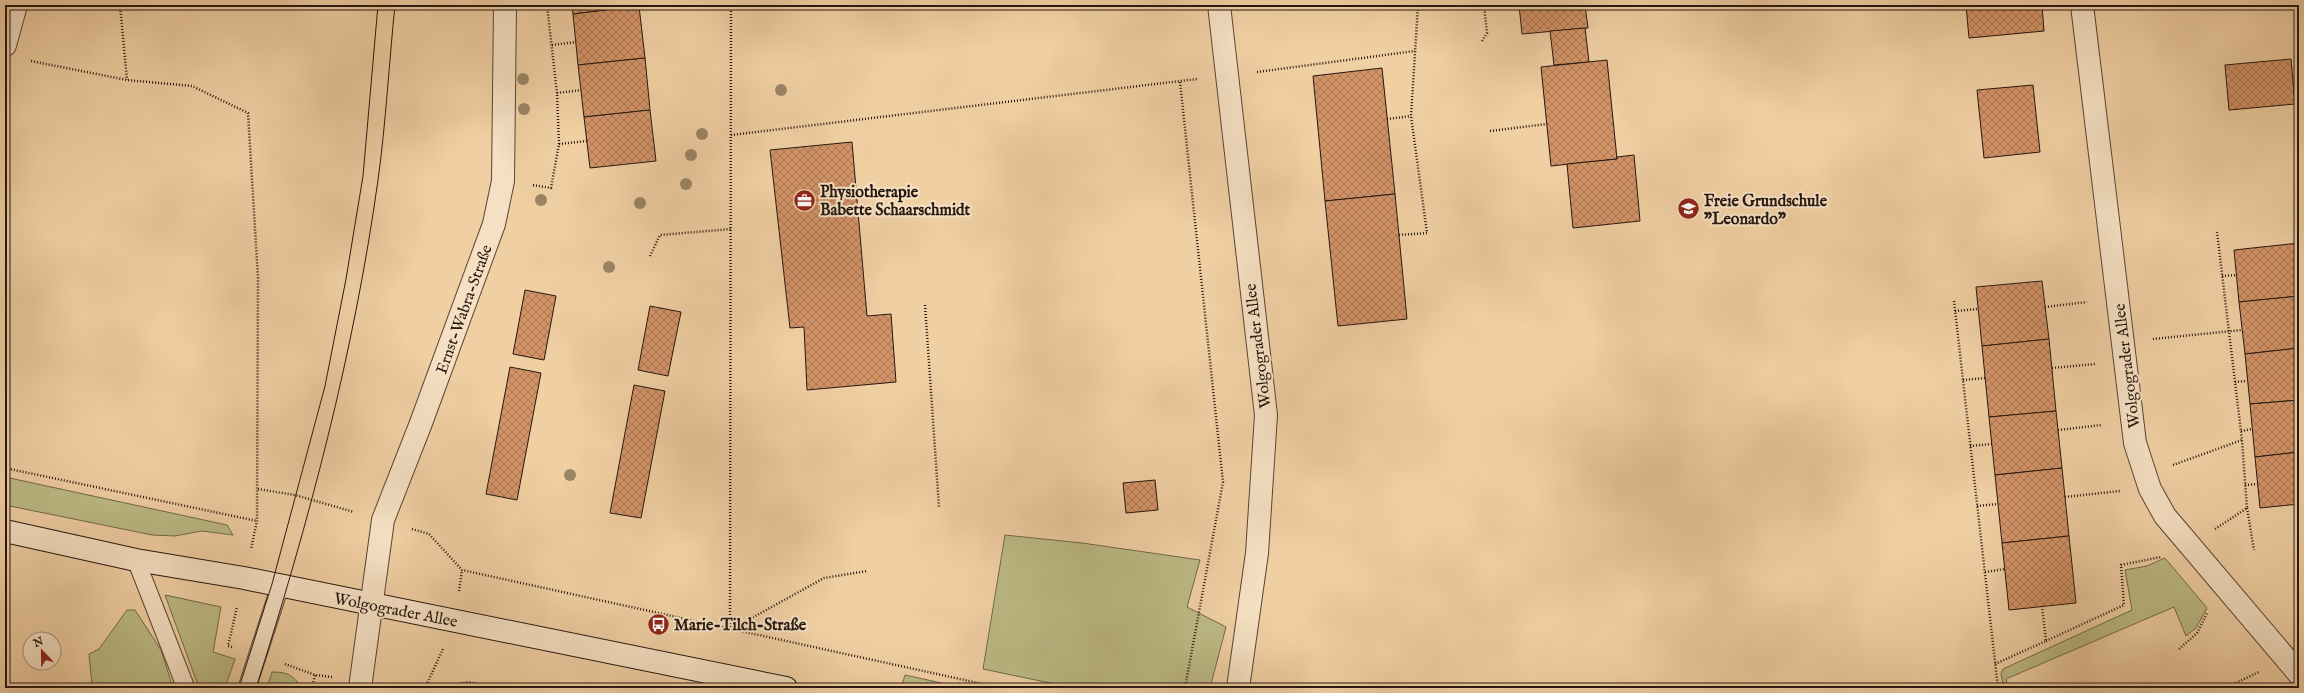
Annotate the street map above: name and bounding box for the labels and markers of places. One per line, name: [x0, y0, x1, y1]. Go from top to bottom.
place label: Physiotherapie Babette Schaarschmidt: [820, 183, 971, 221]
office icon: Physiotherapie Babette Schaarschmidt: [791, 187, 817, 213]
place label: Freie Grundschule "Leonardo": [1704, 192, 1828, 230]
school or university icon: Freie Grundschule "Leonardo": [1676, 196, 1702, 222]
bus stop icon: Marie-Tilch-Straße: [646, 611, 672, 637]
place label: Marie-Tilch-Straße: [674, 616, 807, 636]

